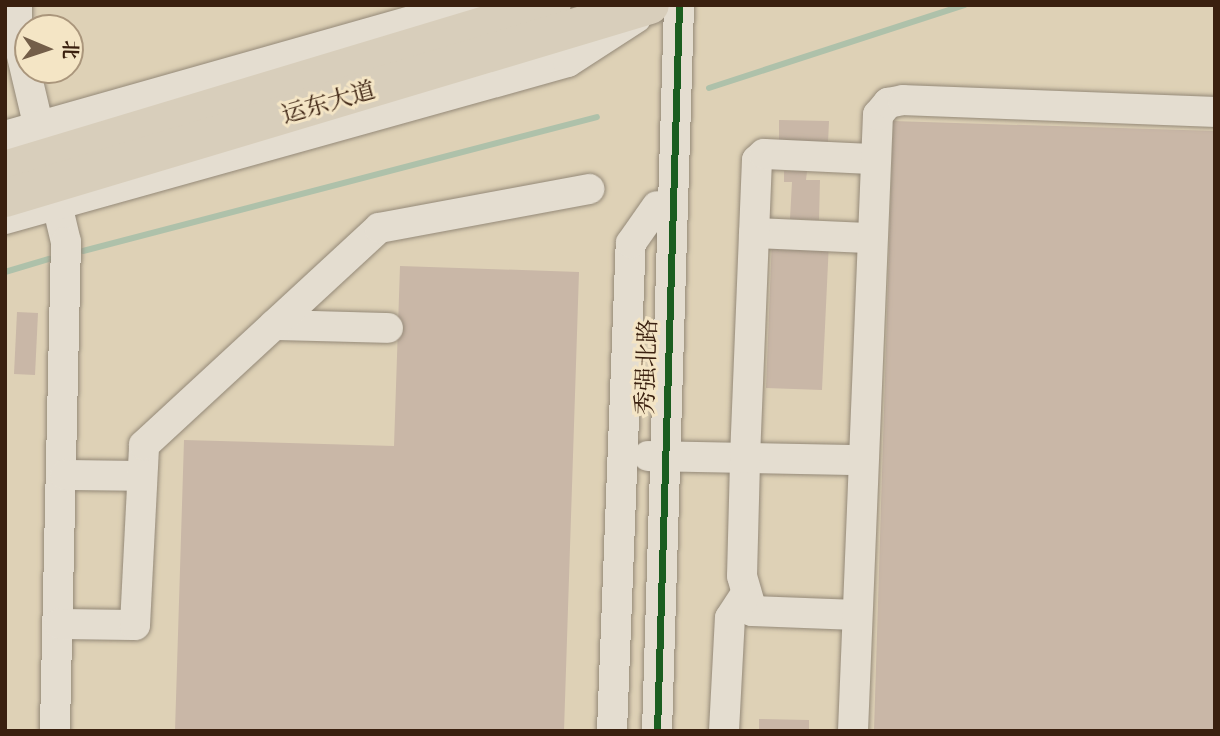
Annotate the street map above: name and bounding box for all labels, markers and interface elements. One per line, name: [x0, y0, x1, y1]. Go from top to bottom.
north arrow: [14, 14, 84, 84]
text: 北: [59, 40, 78, 60]
street label: 运东大道: [279, 78, 379, 132]
street label: 秀强北路: [633, 319, 665, 415]

